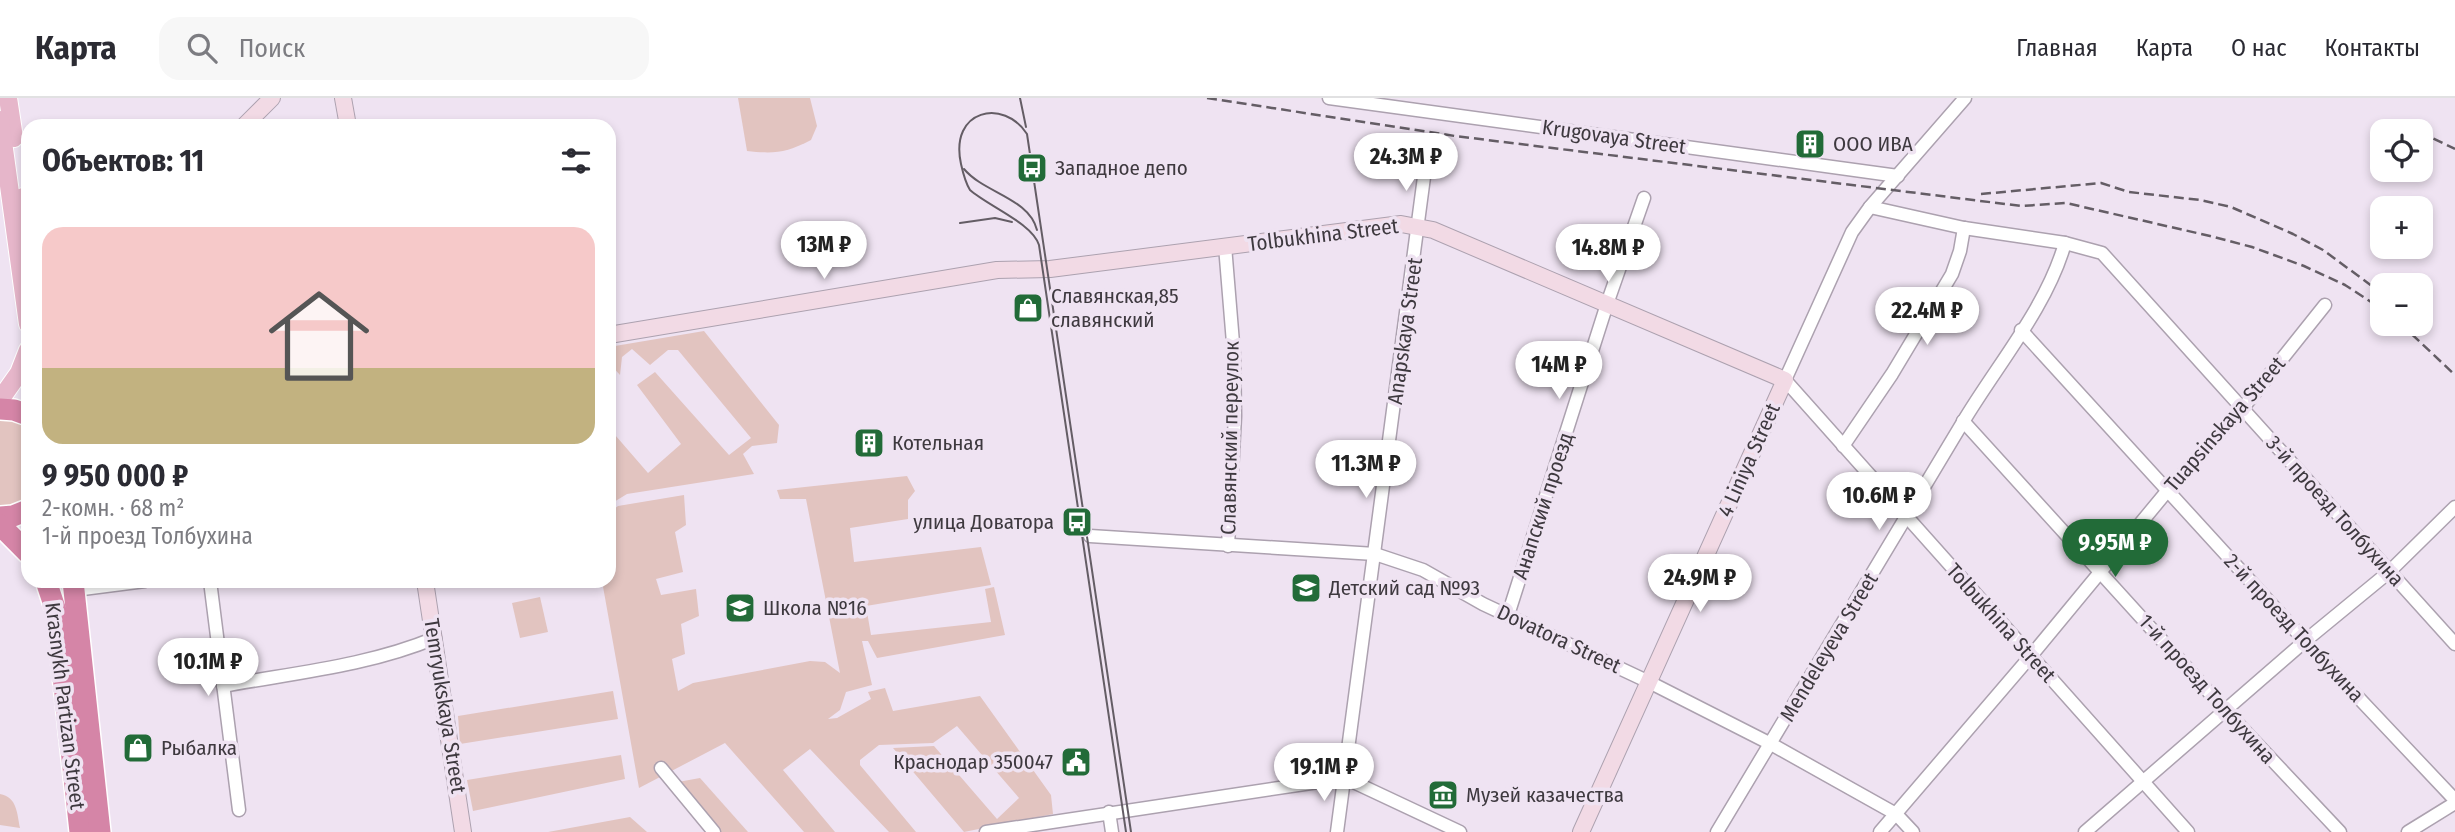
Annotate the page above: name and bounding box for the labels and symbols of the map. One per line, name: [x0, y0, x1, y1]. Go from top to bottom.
street label: Krugovaya Street: [1540, 114, 1688, 160]
building icon: ООО ИВА: [1793, 127, 1827, 161]
place label: ООО ИВА: [1833, 131, 1913, 157]
pin: 24.3M ₽: [1341, 134, 1471, 193]
bus stop icon: Западное депо: [1015, 151, 1049, 185]
place label: Западное депо: [1055, 155, 1188, 181]
street label: Tolbukhina Street: [1246, 213, 1400, 257]
pin: 13M ₽: [775, 222, 873, 281]
pin: 14.8M ₽: [1543, 225, 1673, 284]
street label: Anapskaya Street: [1382, 256, 1428, 406]
place label: Славянская,85 славянский: [1051, 283, 1179, 333]
pin: 22.4M ₽: [1862, 288, 1992, 347]
shop icon: Славянская,85 славянский: [1011, 291, 1045, 325]
street label: Славянский переулок: [1215, 341, 1245, 535]
pin: 14M ₽: [1510, 342, 1608, 401]
street label: Tuapsinskaya Street: [2159, 351, 2291, 497]
street label: 4 Liniya Street: [1712, 399, 1786, 521]
building icon: Котельная: [852, 426, 886, 460]
street label: Анапский проезд: [1507, 429, 1579, 583]
place label: Котельная: [892, 430, 984, 456]
street label: 3-й проезд Толбухина: [2261, 430, 2409, 592]
pin: 11.3M ₽: [1301, 440, 1431, 500]
pin: 10.6M ₽: [1814, 472, 1944, 532]
bus stop icon: улица Доватора: [1060, 505, 1094, 539]
place label: улица Доватора: [913, 509, 1054, 535]
pin: 9.95M ₽: [2050, 519, 2180, 579]
street label: 2-й проезд Толбухина: [2219, 548, 2369, 708]
pin: 24.9M ₽: [1635, 554, 1765, 614]
street label: Tolbukhina Street: [1941, 558, 2061, 688]
street label: Mendeleyeva Street: [1774, 568, 1884, 726]
school or university icon: Детский сад №93: [1289, 571, 1323, 605]
place label: Детский сад №93: [1328, 575, 1480, 601]
school or university icon: Школа №16: [723, 591, 757, 625]
place label: Школа №16: [763, 595, 867, 621]
street label: Dovatora Street: [1493, 599, 1625, 679]
street label: Krasnykh Partizan Street: [39, 601, 91, 811]
street label: 1-й проезд Толбухина: [2133, 609, 2281, 769]
street label: Temryukskaya Street: [418, 617, 472, 795]
pin: 10.1M ₽: [143, 638, 273, 698]
shop icon: Рыбалка: [121, 731, 155, 765]
place label: Рыбалка: [161, 735, 237, 761]
pin: 19.1M ₽: [1259, 744, 1389, 803]
public building icon: Краснодар 350047: [1059, 745, 1093, 779]
place label: Краснодар 350047: [893, 749, 1053, 775]
museum icon: Музей казачества: [1426, 778, 1460, 812]
place label: Музей казачества: [1466, 782, 1624, 808]

